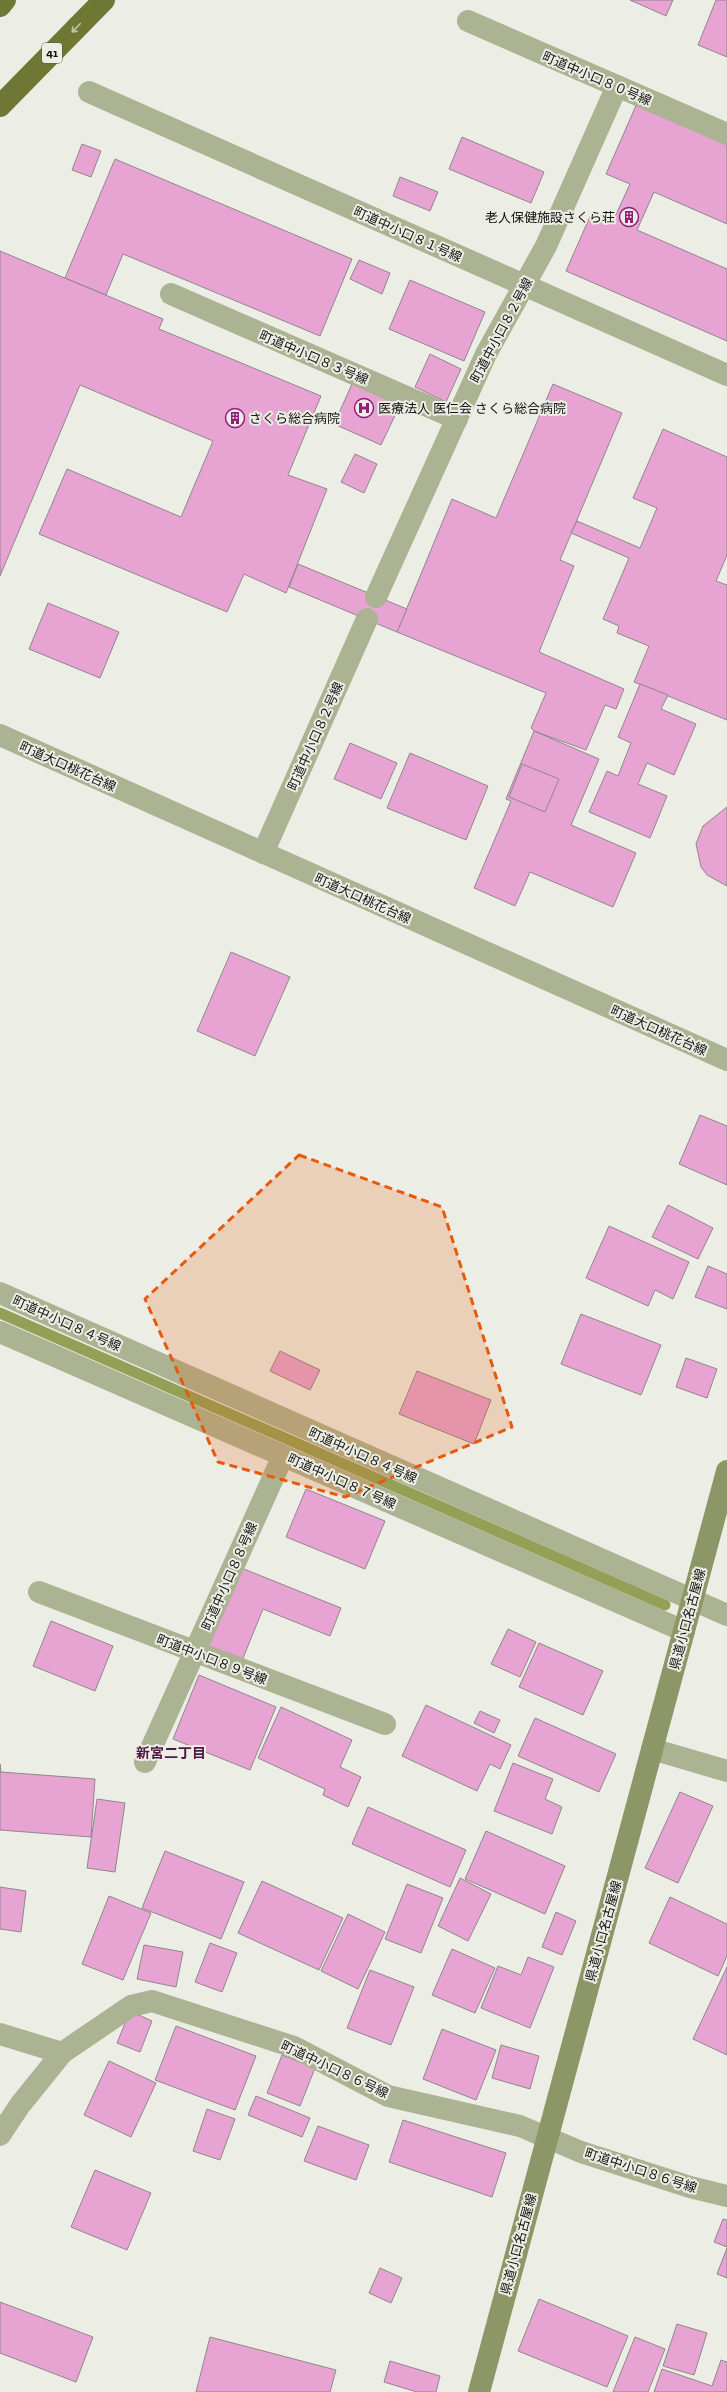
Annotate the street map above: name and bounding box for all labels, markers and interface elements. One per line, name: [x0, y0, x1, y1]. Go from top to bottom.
one-way arrow: [72, 23, 81, 33]
road number: 41: [42, 43, 62, 63]
street label: 町道中小口８０号線: [540, 49, 654, 108]
street label: 町道中小口８１号線: [351, 204, 464, 265]
building icon: 老人保健施設さくら荘: [618, 206, 640, 228]
place label: 老人保健施設さくら荘: [485, 210, 615, 225]
street label: 町道中小口８２号線: [467, 275, 536, 385]
street label: 町道中小口８３号線: [257, 328, 371, 387]
hospital icon: 医療法人 医仁会 さくら総合病院: [353, 397, 375, 419]
place label: 医療法人 医仁会 さくら総合病院: [378, 401, 566, 416]
building icon: さくら総合病院: [224, 407, 246, 429]
place label: さくら総合病院: [249, 411, 340, 426]
street label: 町道中小口８２号線: [285, 680, 346, 793]
street label: 町道大口桃花台線: [17, 738, 118, 794]
street label: 町道大口桃花台線: [312, 870, 413, 926]
street label: 町道大口桃花台線: [608, 1002, 709, 1058]
street label: 町道中小口８４号線: [10, 1293, 123, 1354]
street label: 町道中小口８４号線: [306, 1425, 419, 1486]
street label: 町道中小口８７号線: [285, 1451, 398, 1512]
street label: 町道中小口８８号線: [199, 1520, 260, 1633]
street label: 県道小口名古屋線: [667, 1567, 708, 1671]
street label: 町道中小口８９号線: [155, 1631, 269, 1687]
district label: 新宮二丁目: [136, 1745, 206, 1762]
street label: 県道小口名古屋線: [583, 1879, 624, 1983]
street label: 町道中小口８６号線: [279, 2038, 391, 2101]
street label: 町道中小口８６号線: [583, 2145, 699, 2196]
street label: 県道小口名古屋線: [498, 2192, 539, 2296]

